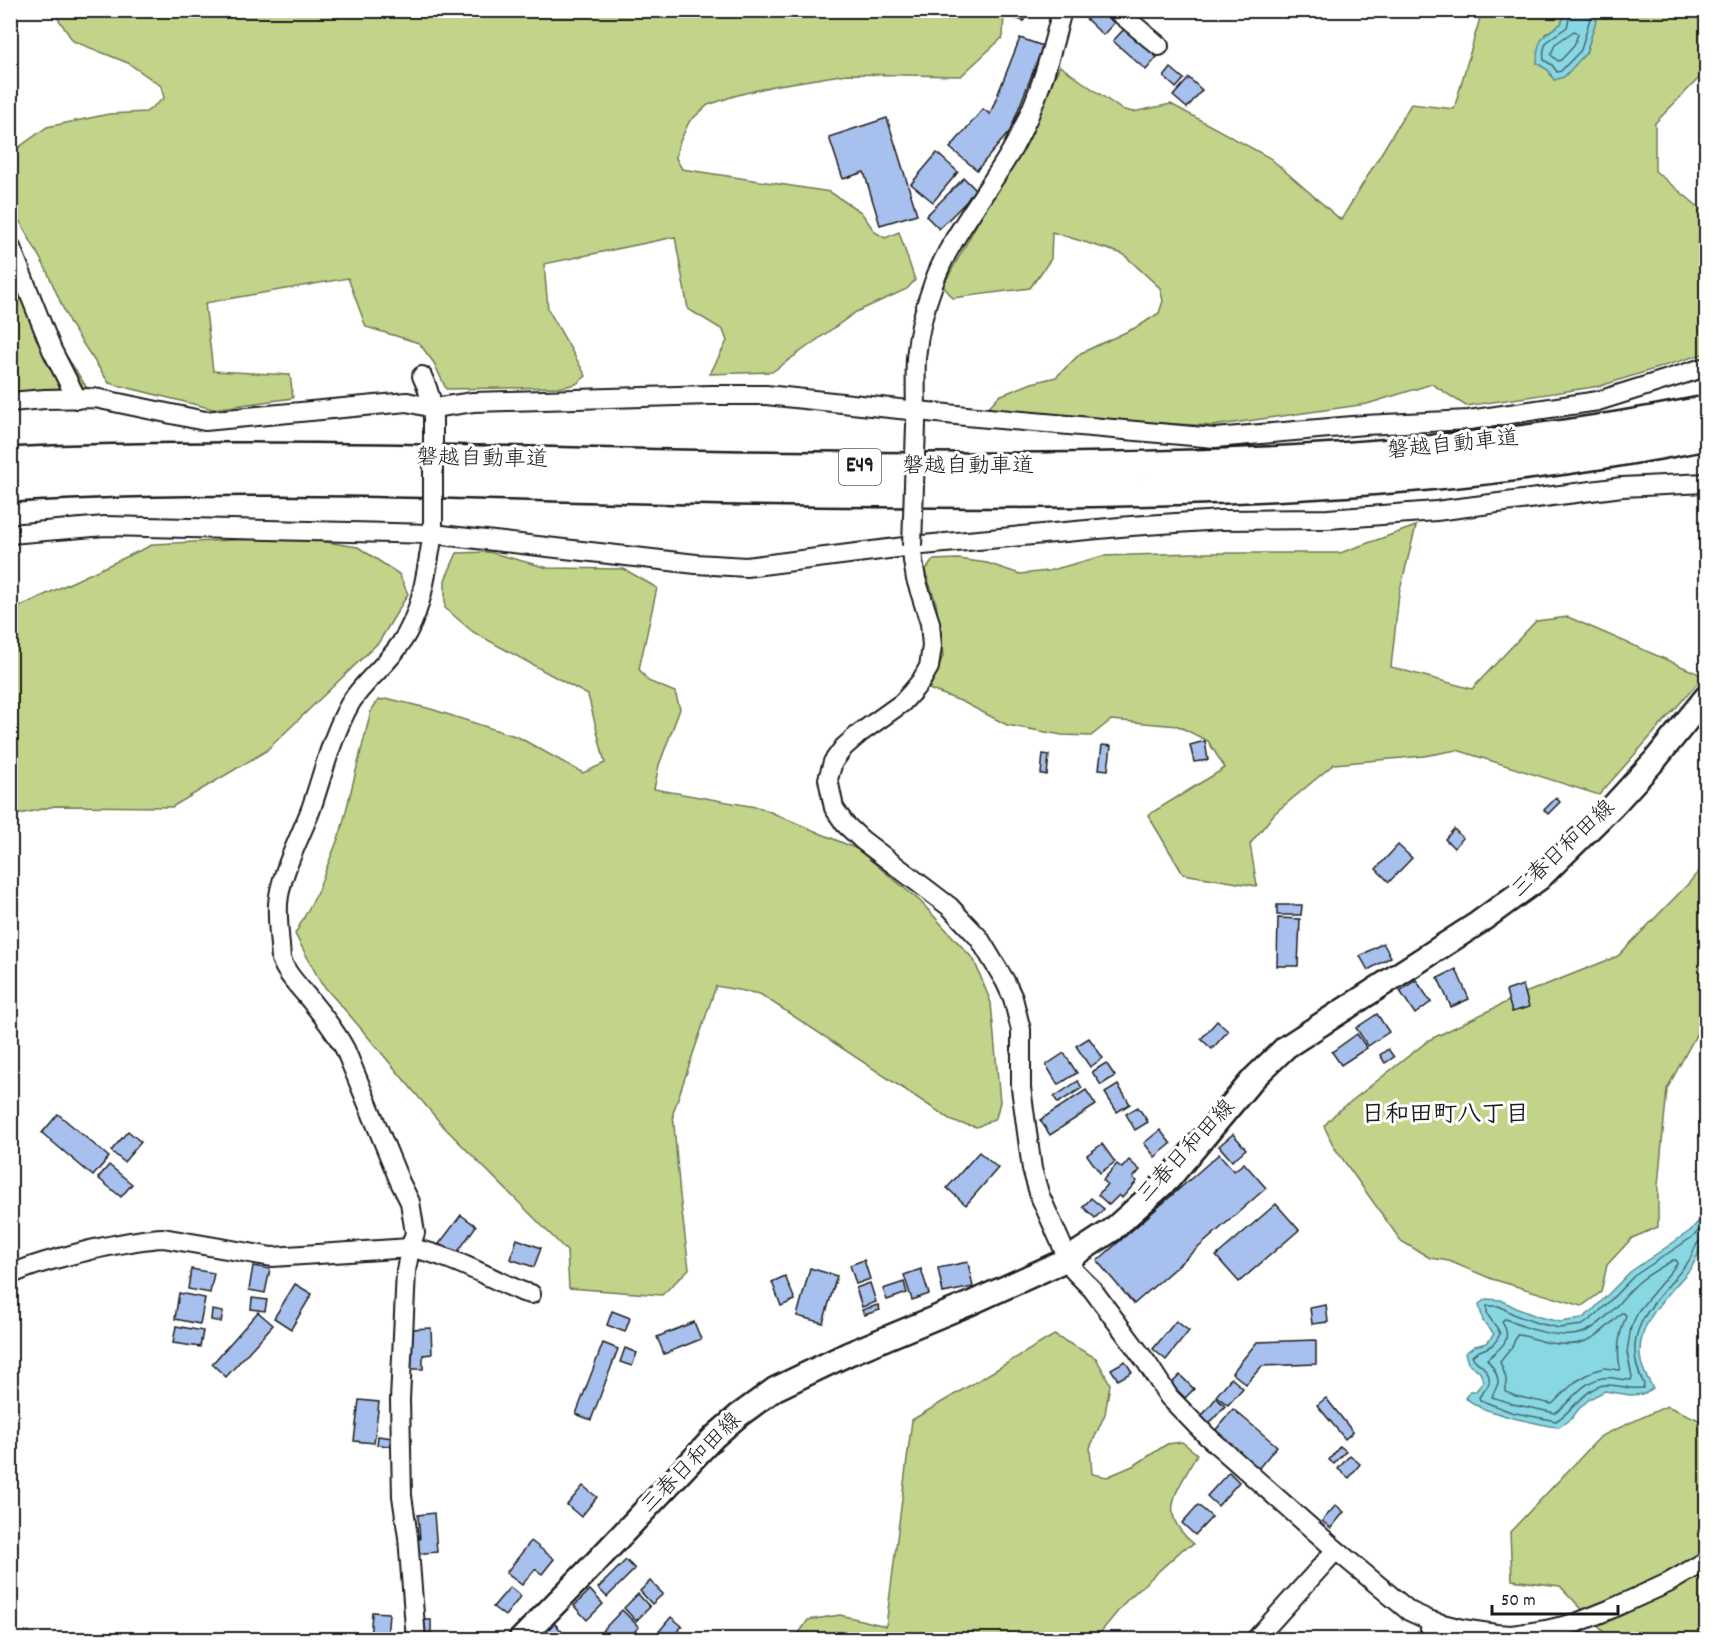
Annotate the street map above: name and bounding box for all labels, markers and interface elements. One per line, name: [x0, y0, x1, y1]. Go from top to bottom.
street label: 磐越自動車道: [1386, 424, 1520, 468]
street label: 磐越自動車道: [416, 443, 548, 477]
road number: E49: [839, 449, 881, 485]
street label: 磐越自動車道: [902, 452, 1034, 483]
street label: 三春日和田線: [1505, 794, 1623, 906]
street label: 三春日和田線: [1131, 1093, 1243, 1211]
district label: 日和田町八丁目: [1361, 1099, 1529, 1133]
street label: 三春日和田線: [634, 1406, 750, 1522]
scale bar: [1492, 1578, 1618, 1616]
text: 50 m: [1501, 1589, 1536, 1614]

